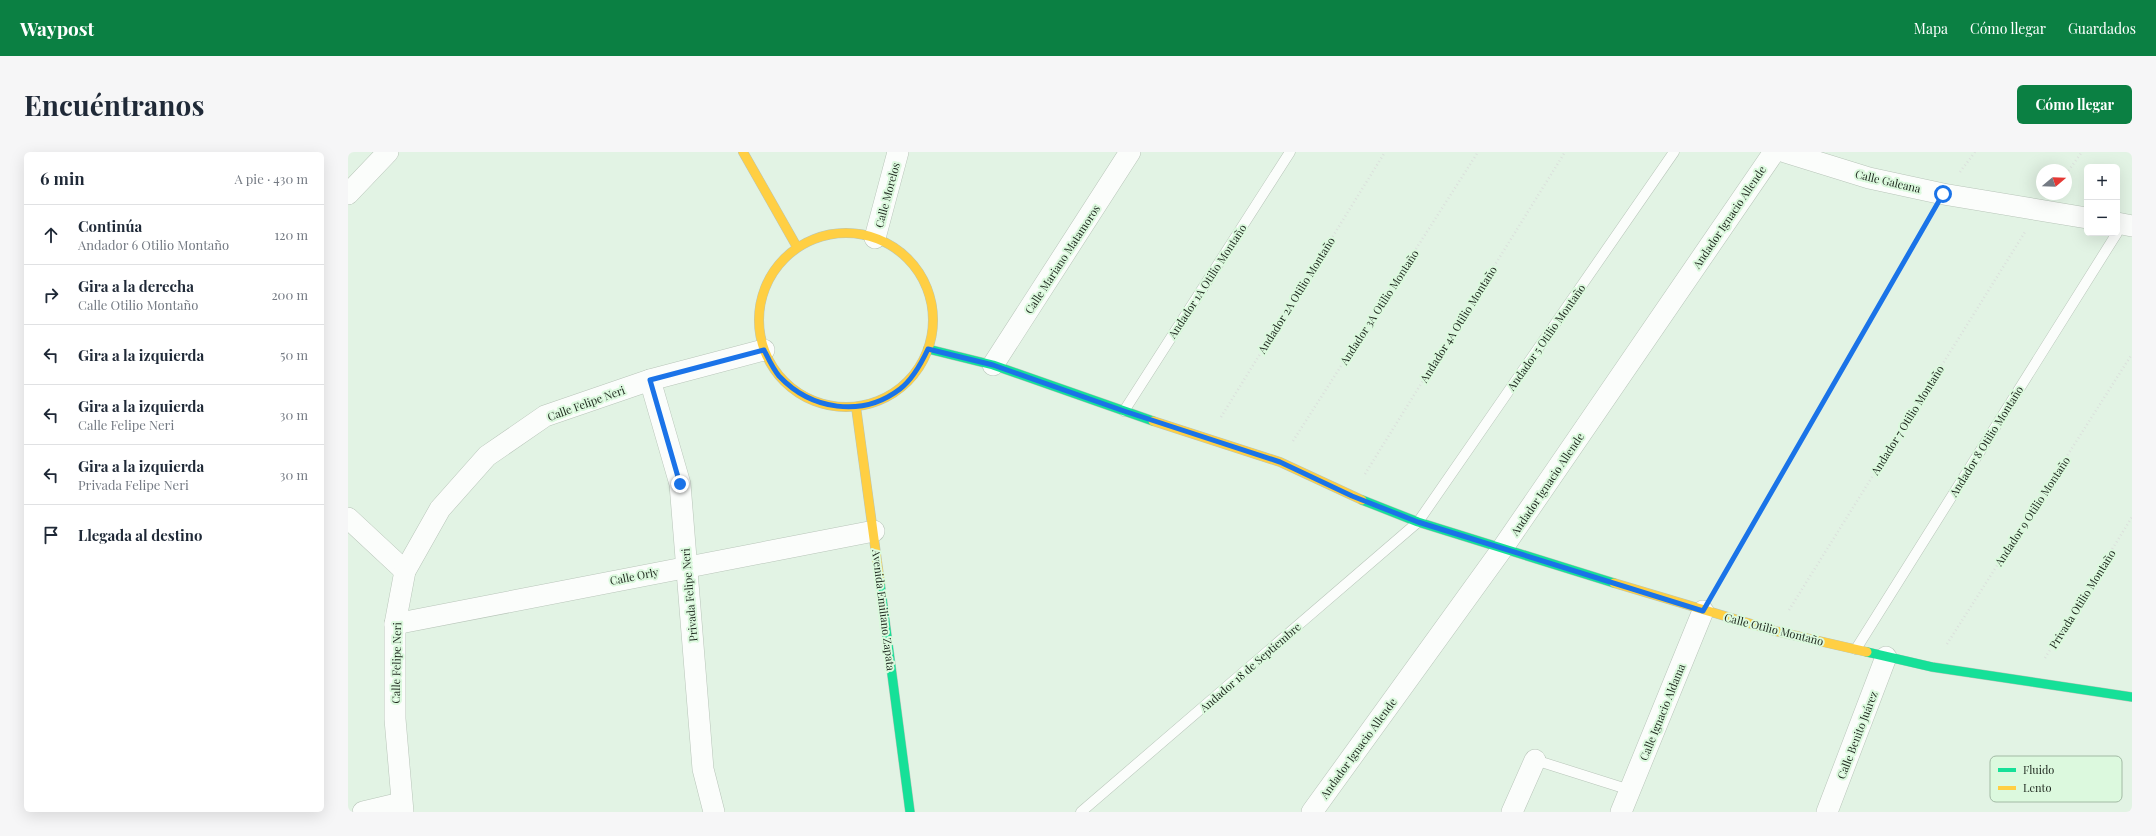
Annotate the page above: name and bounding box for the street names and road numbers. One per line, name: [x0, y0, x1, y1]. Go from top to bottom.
street label: Calle Morelos: [871, 161, 903, 229]
street label: Andador Ignacio Allende: [1688, 162, 1769, 272]
street label: Calle Galeana: [1854, 166, 1923, 196]
street label: Calle Mariano Matamoros: [1021, 201, 1103, 316]
street label: Andador 1A Otilio Montaño: [1164, 221, 1250, 342]
street label: Andador 2A Otilio Montaño: [1253, 234, 1338, 357]
street label: Andador 3A Otilio Montaño: [1336, 247, 1422, 368]
street label: Andador 4A Otilio Montaño: [1415, 263, 1500, 386]
street label: Andador 5 Otilio Montaño: [1503, 281, 1588, 394]
street label: Andador 7 Otilio Montaño: [1867, 362, 1947, 479]
street label: Calle Felipe Neri: [545, 382, 627, 424]
street label: Andador 8 Otilio Montaño: [1945, 383, 2026, 500]
street label: Andador Ignacio Allende: [1506, 429, 1587, 539]
street label: Andador 9 Otilio Montaño: [1990, 453, 2073, 570]
street label: Avenida Emiliano Zapata: [869, 547, 899, 672]
street label: Privada Otilio Montaño: [2045, 547, 2119, 651]
street label: Privada Felipe Neri: [677, 548, 701, 642]
street label: Calle Orly: [608, 564, 660, 588]
street label: Calle Otilio Montaño: [1723, 609, 1825, 649]
street label: Andador 18 de Septiembre: [1196, 619, 1304, 716]
street label: Calle Felipe Neri: [388, 622, 404, 704]
street label: Calle Ignacio Aldama: [1636, 661, 1688, 763]
street label: Calle Benito Juárez: [1833, 689, 1881, 781]
street label: Andador Ignacio Allende: [1316, 694, 1400, 802]

